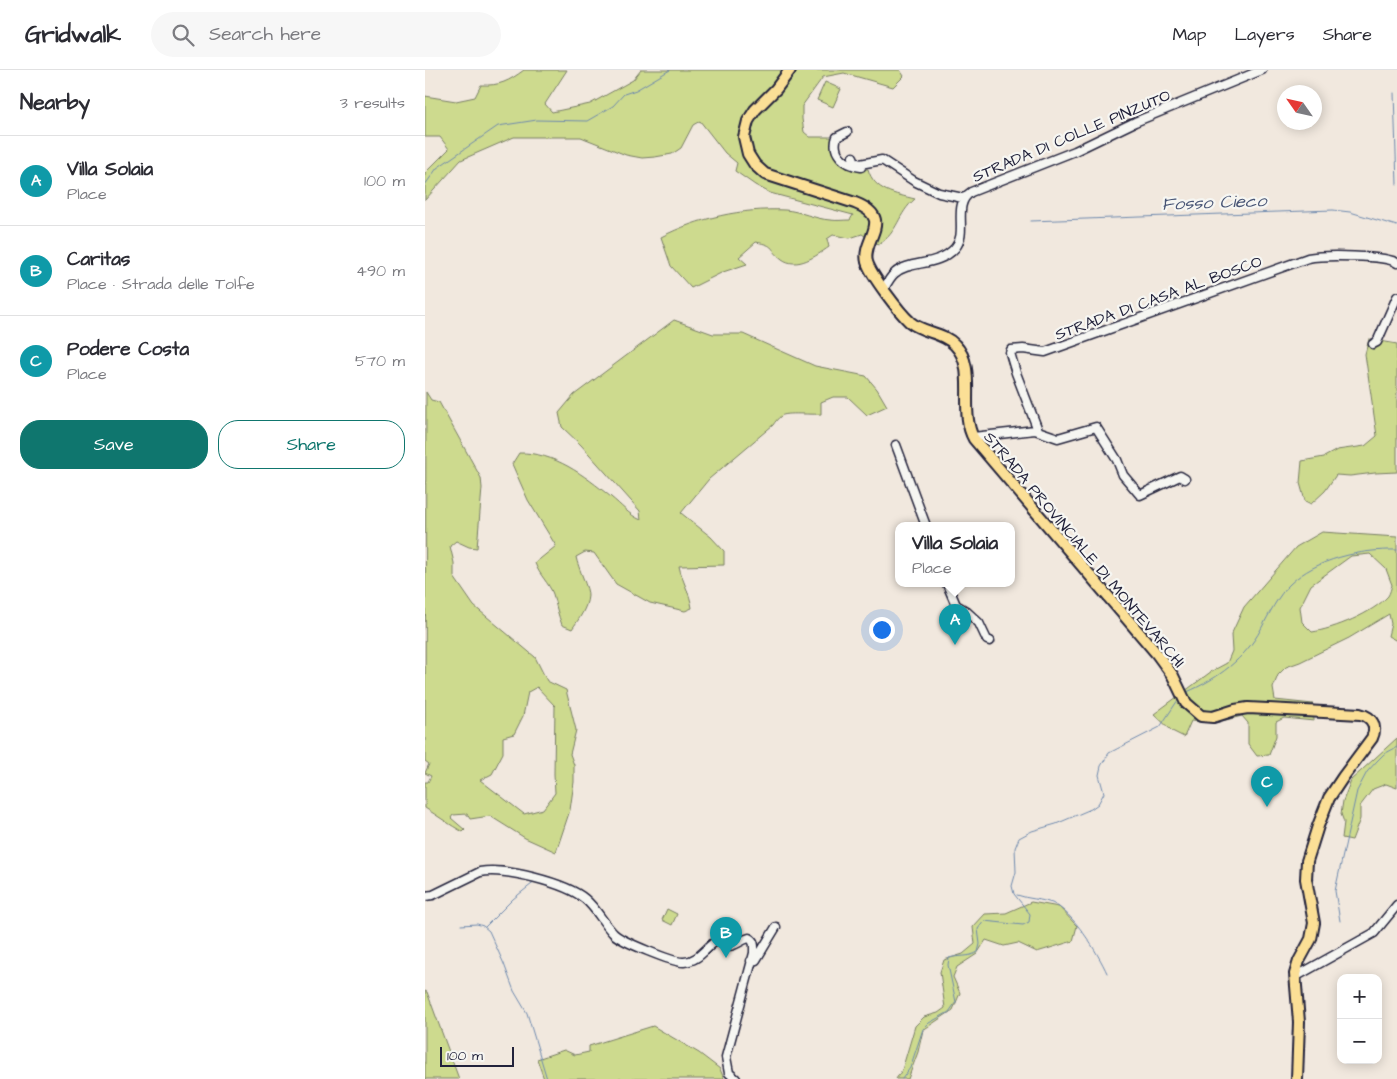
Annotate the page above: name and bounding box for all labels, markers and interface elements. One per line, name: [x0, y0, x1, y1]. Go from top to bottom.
search box: [151, 12, 501, 57]
text: Gridwalk: [25, 18, 121, 52]
icon: search: [169, 21, 197, 49]
text: Search here: [209, 21, 321, 48]
text: Map: [1172, 22, 1206, 47]
text: Layers: [1234, 22, 1295, 47]
text: Share: [1323, 22, 1372, 47]
street label: STRADA DI COLLE PINZUTO: [969, 84, 1174, 188]
north arrow: [1277, 85, 1322, 130]
text: Nearby: [20, 88, 90, 117]
text: 3 results: [340, 92, 405, 114]
text: Villa Solaia: [67, 156, 153, 183]
text: A: [31, 170, 41, 192]
text: 100 m: [364, 170, 405, 192]
text: Place: [67, 183, 107, 205]
water label: Fosso Cieco: [1161, 188, 1269, 217]
text: Caritas: [67, 246, 130, 273]
street label: STRADA DI CASA AL BOSCO: [1052, 250, 1265, 346]
text: B: [30, 260, 42, 282]
text: 490 m: [356, 260, 405, 282]
text: Place · Strada delle Tolfe: [67, 273, 255, 295]
text: Podere Costa: [67, 336, 189, 363]
text: C: [30, 350, 42, 372]
text: 570 m: [355, 350, 405, 372]
text: Place: [67, 363, 107, 385]
button: Save: [20, 420, 208, 469]
button: Share: [218, 420, 405, 469]
street label: STRADA PROVINCIALE DI MONTEVARCHI: [979, 427, 1190, 673]
popup: [895, 522, 1015, 587]
text: Villa Solaia: [912, 530, 998, 557]
text: Place: [912, 557, 952, 579]
pin: A: [939, 604, 971, 645]
your location: [869, 617, 895, 643]
pin: C: [1251, 766, 1283, 807]
pin: B: [710, 917, 742, 958]
map controls: [1337, 974, 1382, 1064]
button: +: [1337, 974, 1382, 1019]
button: −: [1337, 1019, 1382, 1064]
scale bar: [440, 1044, 514, 1067]
text: 100 m: [447, 1046, 483, 1066]

